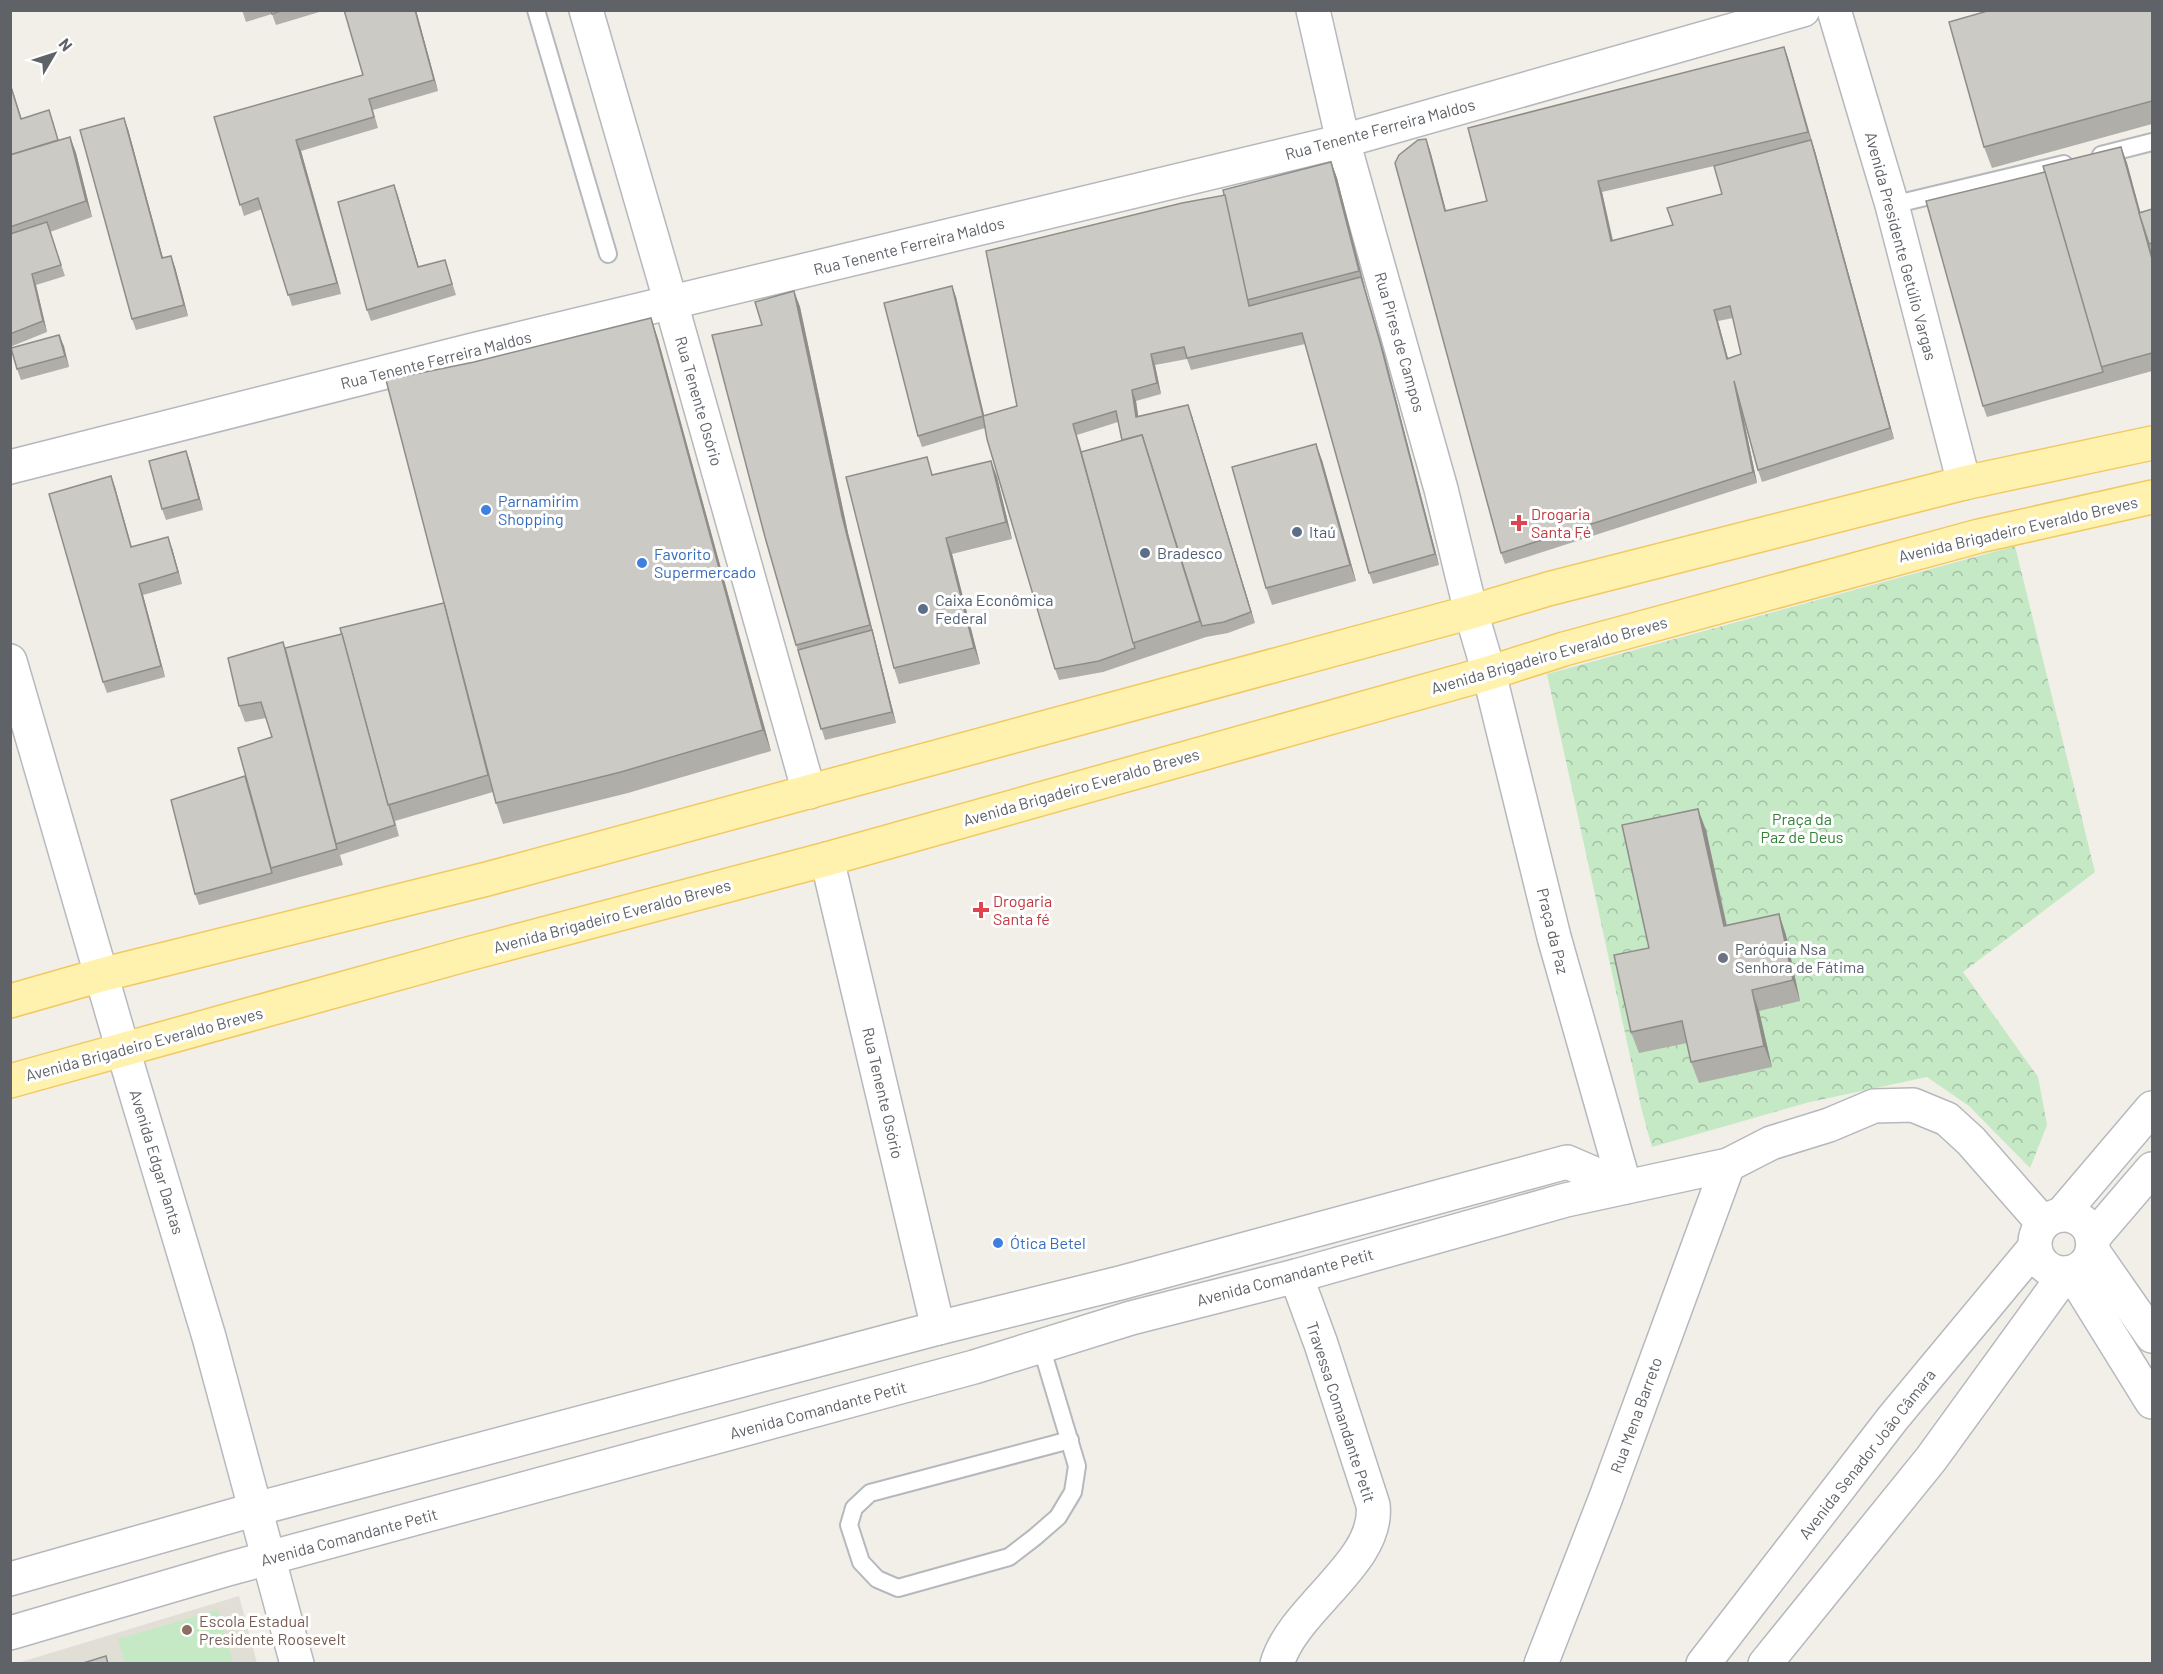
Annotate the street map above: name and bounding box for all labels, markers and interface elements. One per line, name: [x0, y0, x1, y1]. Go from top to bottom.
north arrow: [24, 24, 84, 84]
text: N: [55, 34, 77, 54]
street label: Rua Tenente Ferreira Maldos: [1283, 94, 1477, 163]
street label: Avenida Presidente Getúlio Vargas: [1862, 130, 1941, 362]
street label: Rua Tenente Ferreira Maldos: [811, 213, 1006, 278]
street label: Rua Pires de Campos: [1371, 270, 1430, 414]
street label: Rua Tenente Ferreira Maldos: [338, 327, 533, 392]
street label: Rua Tenente Osório: [672, 334, 727, 468]
place label: Parnamirim Shopping: [498, 491, 579, 528]
street label: Avenida Brigadeiro Everaldo Breves: [1896, 492, 2139, 565]
marker: Parnamirim Shopping: [479, 503, 493, 517]
place label: Drogaria Santa Fé: [1531, 504, 1591, 541]
marker: Drogaria Santa Fé: [1512, 516, 1526, 530]
place label: Itaú: [1309, 522, 1336, 541]
marker: Itaú: [1290, 525, 1304, 539]
place label: Bradesco: [1157, 543, 1223, 562]
place label: Favorito Supermercado: [654, 544, 756, 581]
marker: Bradesco: [1138, 546, 1152, 560]
marker: Favorito Supermercado: [635, 556, 649, 570]
place label: Caixa Econômica Federal: [935, 590, 1053, 627]
marker: Caixa Econômica Federal: [916, 602, 930, 616]
street label: Avenida Brigadeiro Everaldo Breves: [1429, 612, 1669, 697]
street label: Avenida Brigadeiro Everaldo Breves: [961, 744, 1201, 829]
park label: Praça da Paz de Deus: [1760, 809, 1844, 846]
street label: Avenida Brigadeiro Everaldo Breves: [491, 875, 733, 956]
street label: Praça da Paz: [1534, 886, 1573, 976]
place label: Drogaria Santa fé: [993, 891, 1052, 928]
marker: Drogaria Santa fé: [974, 903, 988, 917]
place label: Paróquia Nsa Senhora de Fátima: [1735, 939, 1864, 976]
marker: Paróquia Nsa Senhora de Fátima: [1716, 951, 1730, 965]
street label: Avenida Brigadeiro Everaldo Breves: [23, 1003, 265, 1084]
street label: Rua Tenente Osório: [859, 1025, 908, 1160]
street label: Avenida Edgar Dantas: [126, 1087, 189, 1237]
place label: Ótica Betel: [1010, 1233, 1086, 1252]
marker: Ótica Betel: [991, 1236, 1005, 1250]
street label: Avenida Comandante Petit: [1194, 1244, 1375, 1309]
street label: Travessa Comandante Petit: [1303, 1319, 1380, 1505]
street label: Rua Mena Barreto: [1606, 1354, 1665, 1475]
street label: Avenida Senador João Câmara: [1794, 1365, 1939, 1542]
street label: Avenida Comandante Petit: [727, 1377, 908, 1442]
street label: Avenida Comandante Petit: [258, 1504, 439, 1569]
place label: Escola Estadual Presidente Roosevelt: [199, 1611, 346, 1648]
marker: Escola Estadual Presidente Roosevelt: [180, 1623, 194, 1637]

